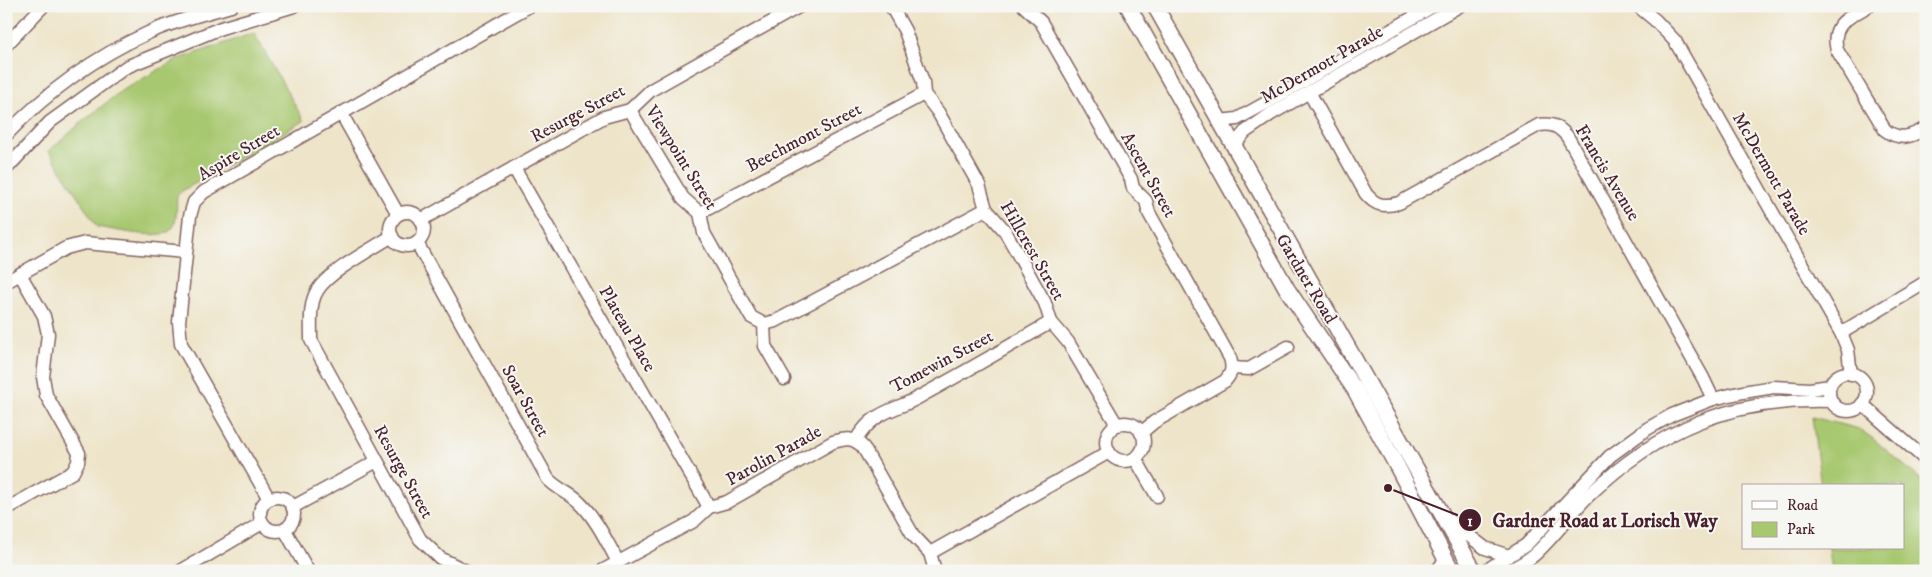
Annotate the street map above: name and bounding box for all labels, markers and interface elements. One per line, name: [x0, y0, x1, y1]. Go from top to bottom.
street label: McDermott Parade: [1257, 21, 1387, 109]
street label: Resurge Street: [527, 80, 629, 148]
street label: Beechmont Street: [743, 98, 866, 178]
street label: Viewpoint Street: [640, 101, 722, 214]
street label: McDermott Parade: [1727, 109, 1815, 239]
street label: Aspire Street: [194, 120, 284, 186]
street label: Francis Avenue: [1570, 121, 1644, 225]
street label: Ascent Street: [1116, 128, 1181, 222]
street label: Hillcrest Street: [995, 198, 1069, 305]
street label: Gardner Road: [1271, 230, 1341, 328]
street label: Plateau Place: [594, 282, 660, 376]
street label: Tomewin Street: [887, 326, 997, 398]
street label: Soar Street: [496, 361, 554, 441]
street label: Resurge Street: [368, 421, 438, 523]
street label: Parolin Parade: [722, 421, 826, 491]
legend: [1742, 484, 1904, 550]
text: Road: [1787, 496, 1819, 515]
callout: Gardner Road at Lorisch Way: [1457, 503, 1727, 537]
text: Gardner Road at Lorisch Way: [1492, 510, 1718, 533]
text: 1: [1467, 512, 1473, 531]
text: Park: [1787, 520, 1816, 539]

